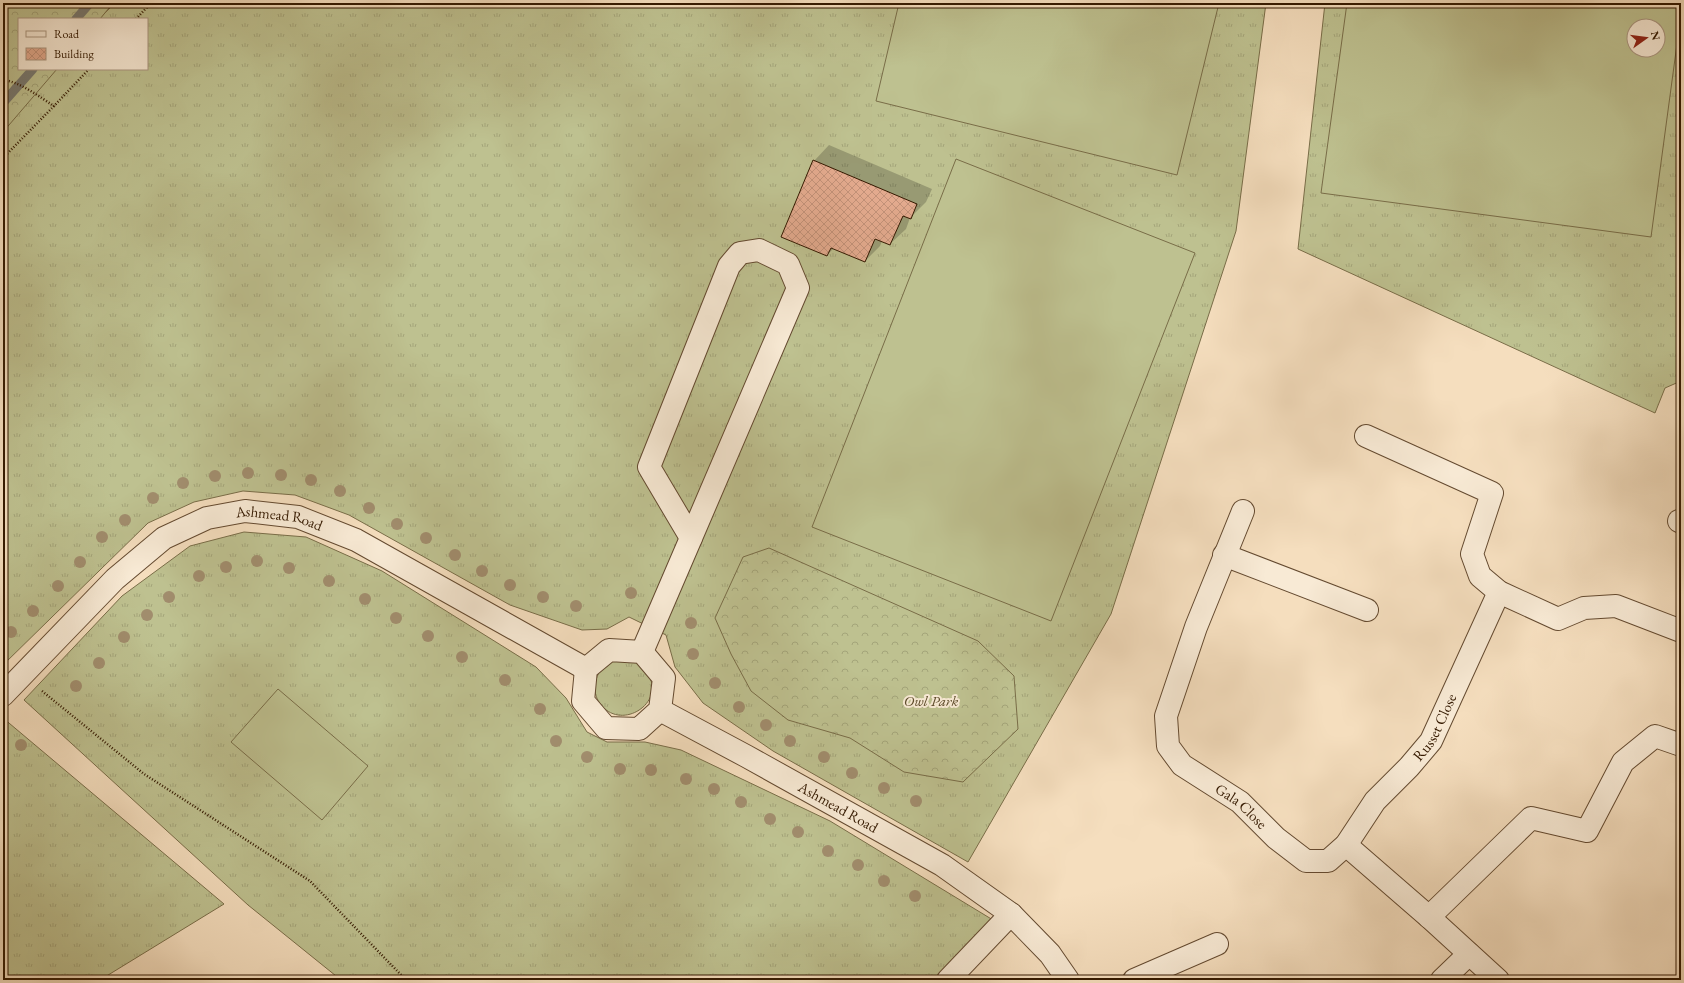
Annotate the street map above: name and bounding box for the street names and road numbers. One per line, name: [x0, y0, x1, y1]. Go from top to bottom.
street label: Ashmead Road: [233, 501, 326, 535]
street label: Russet Close: [1408, 690, 1460, 765]
street label: Ashmead Road: [794, 777, 882, 837]
street label: Gala Close: [1212, 779, 1272, 833]

